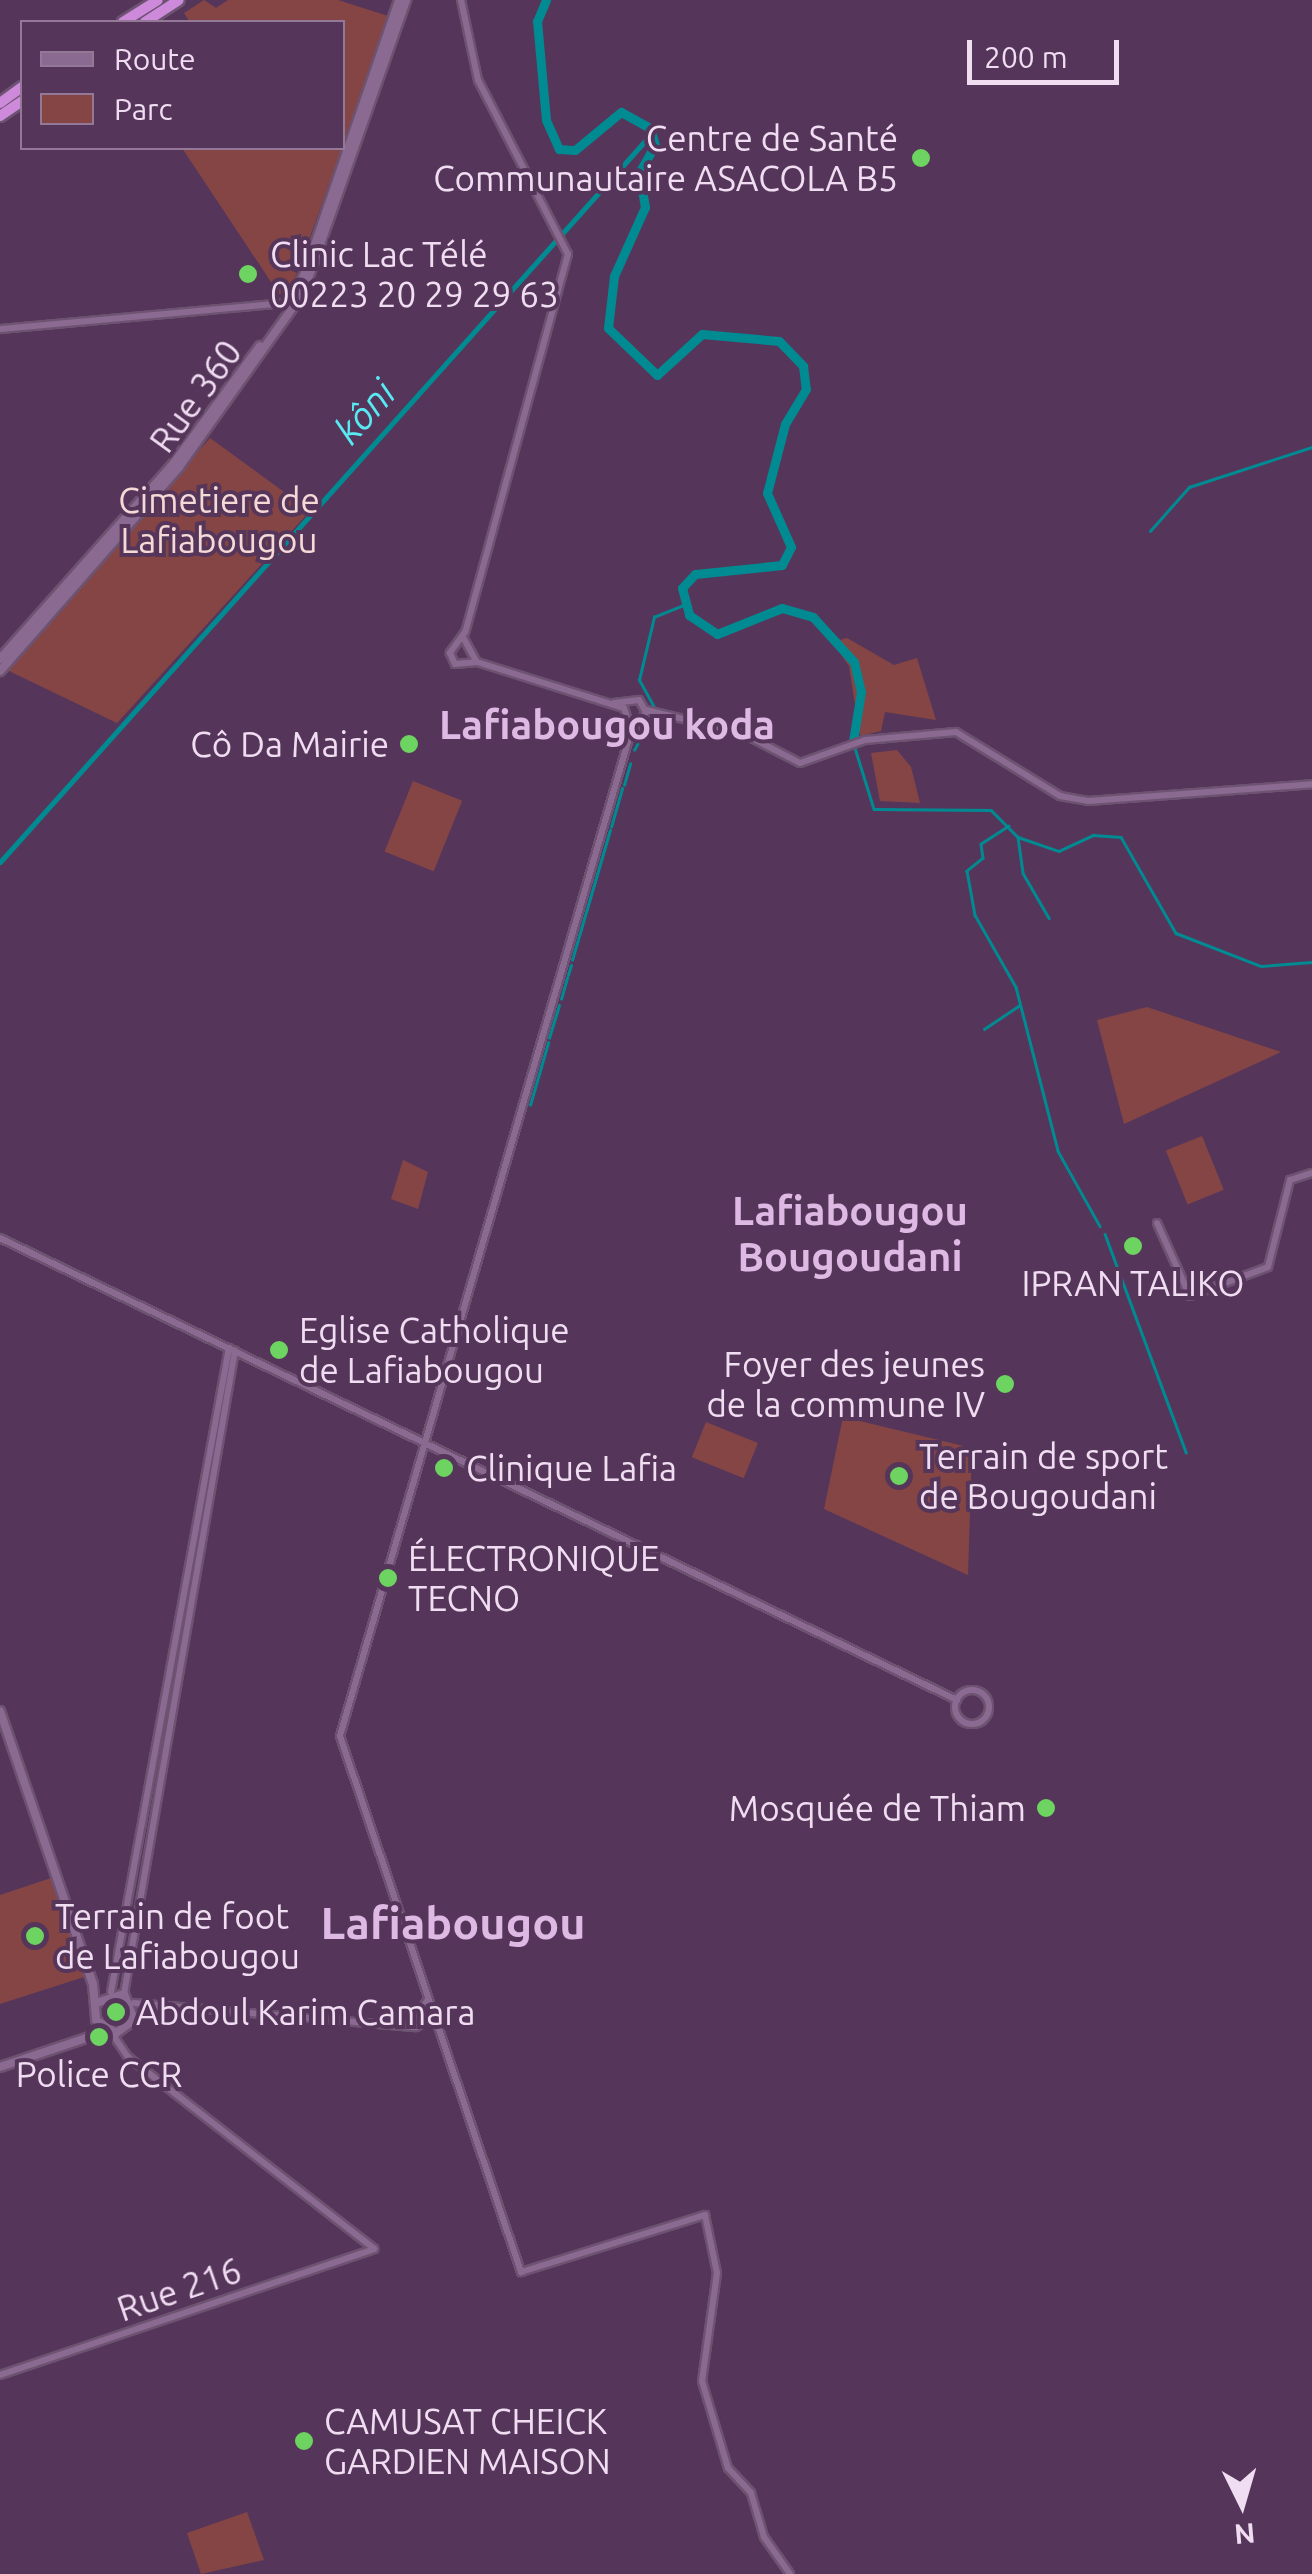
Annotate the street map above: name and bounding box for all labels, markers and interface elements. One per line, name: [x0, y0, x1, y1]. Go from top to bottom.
legend: [20, 20, 345, 150]
scale bar: [972, 20, 1124, 82]
text: 200 m: [984, 40, 1068, 74]
text: Route: [114, 42, 196, 76]
text: Parc: [114, 92, 172, 126]
place label: Centre de Santé Communautaire ASACOLA B5: [433, 117, 898, 199]
marker: Centre de Santé Communautaire ASACOLA B5: [908, 145, 934, 171]
place label: Clinic Lac Télé 00223 20 29 29 63: [270, 233, 559, 315]
marker: Clinic Lac Télé 00223 20 29 29 63: [235, 261, 261, 287]
street label: Rue 360: [140, 332, 250, 460]
water label: kôni: [325, 371, 405, 453]
park label: Cimetiere de Lafiabougou: [118, 479, 320, 561]
district label: Lafiabougou koda: [439, 701, 775, 749]
place label: Cô Da Mairie: [190, 723, 389, 765]
marker: Cô Da Mairie: [398, 733, 420, 755]
district label: Lafiabougou Bougoudani: [732, 1187, 968, 1281]
marker: IPRAN TALIKO: [1122, 1235, 1144, 1257]
place label: IPRAN TALIKO: [1021, 1262, 1245, 1304]
place label: Eglise Catholique de Lafiabougou: [299, 1309, 570, 1391]
marker: Eglise Catholique de Lafiabougou: [268, 1339, 290, 1361]
place label: Foyer des jeunes de la commune IV: [706, 1343, 985, 1425]
marker: Foyer des jeunes de la commune IV: [994, 1373, 1016, 1395]
place label: Terrain de sport de Bougoudani: [919, 1435, 1168, 1517]
place label: Clinique Lafia: [466, 1447, 677, 1489]
marker: Clinique Lafia: [431, 1455, 457, 1481]
marker: Terrain de sport de Bougoudani: [888, 1465, 910, 1487]
place label: ÉLECTRONIQUE TECNO: [408, 1537, 660, 1619]
marker: ÉLECTRONIQUE TECNO: [377, 1567, 399, 1589]
place label: Mosquée de Thiam: [729, 1787, 1026, 1829]
marker: Mosquée de Thiam: [1035, 1797, 1057, 1819]
place label: Terrain de foot de Lafiabougou: [55, 1895, 300, 1977]
district label: Lafiabougou: [320, 1896, 586, 1950]
marker: Terrain de foot de Lafiabougou: [24, 1925, 46, 1947]
place label: Abdoul Karim Camara: [136, 1991, 475, 2033]
marker: Abdoul Karim Camara: [105, 2001, 127, 2023]
marker: Police CCR: [88, 2026, 110, 2048]
place label: Police CCR: [16, 2053, 182, 2095]
street label: Rue 216: [111, 2248, 247, 2330]
place label: CAMUSAT CHEICK GARDIEN MAISON: [324, 2400, 611, 2482]
marker: CAMUSAT CHEICK GARDIEN MAISON: [293, 2430, 315, 2452]
north arrow: [1192, 2454, 1292, 2554]
text: N: [1233, 2518, 1256, 2551]

